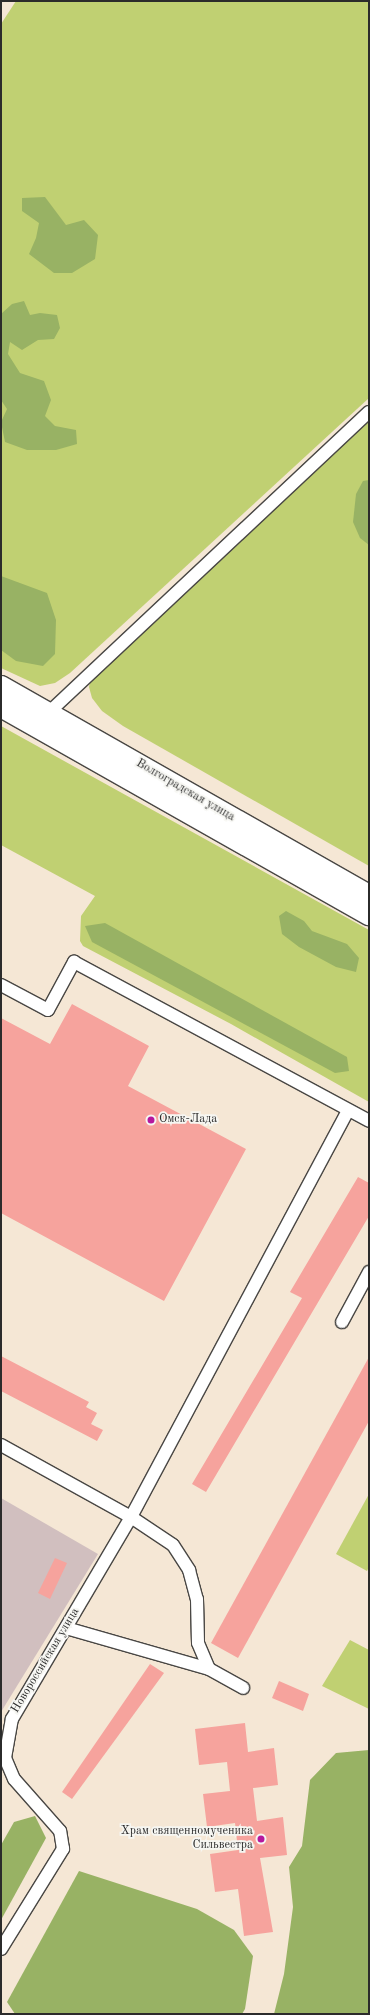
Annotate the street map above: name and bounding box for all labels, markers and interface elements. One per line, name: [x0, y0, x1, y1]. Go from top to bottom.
street label: Волгоградская улица: [133, 757, 237, 825]
place label: Омск-Лада: [159, 1113, 217, 1127]
marker: Омск-Лада: [146, 1115, 156, 1125]
street label: Новороссийская улица: [9, 1606, 83, 1716]
place label: Храм священномученика Сильвестра: [121, 1825, 253, 1853]
marker: Храм священномученика Сильвестра: [256, 1834, 266, 1844]

